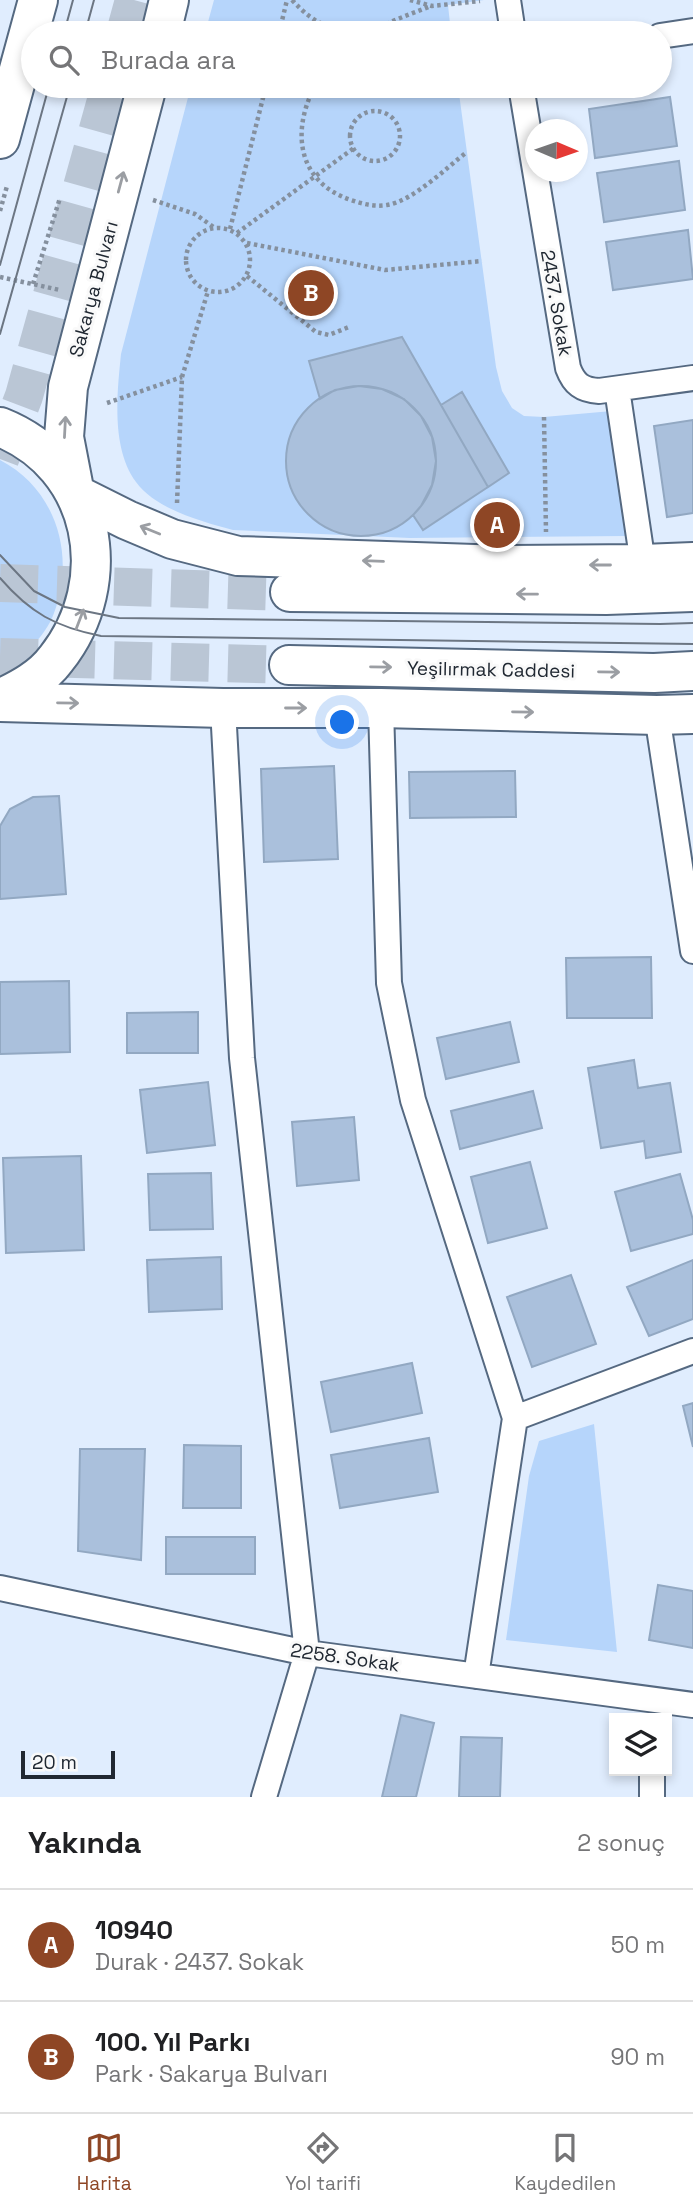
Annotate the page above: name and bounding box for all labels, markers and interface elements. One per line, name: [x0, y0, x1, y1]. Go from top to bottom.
search box: [21, 21, 672, 98]
icon: search: [45, 41, 83, 79]
text: Burada ara: [101, 43, 236, 77]
north arrow: [525, 119, 588, 182]
one-way arrow: [115, 172, 128, 194]
street label: Sakarya Bulvarı: [63, 218, 124, 360]
street label: 2437. Sokak: [535, 248, 578, 358]
pin: B: [288, 267, 334, 319]
one-way arrow: [59, 417, 72, 439]
pin: A: [474, 499, 520, 551]
one-way arrow: [139, 522, 161, 535]
one-way arrow: [362, 554, 385, 567]
one-way arrow: [589, 558, 612, 572]
one-way arrow: [516, 587, 539, 601]
one-way arrow: [75, 608, 88, 630]
street label: Yeşilırmak Caddesi: [407, 656, 575, 683]
one-way arrow: [370, 660, 393, 674]
one-way arrow: [597, 665, 620, 679]
one-way arrow: [56, 697, 79, 710]
one-way arrow: [284, 701, 307, 715]
your location: [325, 705, 359, 739]
one-way arrow: [511, 705, 534, 718]
street label: 2258. Sokak: [289, 1637, 401, 1678]
map controls: [609, 1713, 672, 1776]
button: layers: [609, 1713, 672, 1776]
scale bar: [21, 1748, 116, 1780]
text: 20 m: [32, 1750, 77, 1775]
text: Yakında: [28, 1823, 141, 1862]
text: 2 sonuç: [577, 1828, 665, 1858]
text: 10940: [95, 1913, 173, 1947]
text: A: [44, 1930, 58, 1960]
text: 50 m: [611, 1930, 665, 1960]
text: Durak · 2437. Sokak: [95, 1947, 304, 1977]
text: 100. Yıl Parkı: [95, 2025, 250, 2059]
text: B: [43, 2042, 59, 2072]
text: 90 m: [610, 2042, 665, 2072]
text: Park · Sakarya Bulvarı: [95, 2059, 328, 2089]
tab: Harita: [77, 2129, 132, 2196]
tab: Yol tarifi: [285, 2129, 361, 2196]
tab: Kaydedilen: [514, 2129, 616, 2196]

